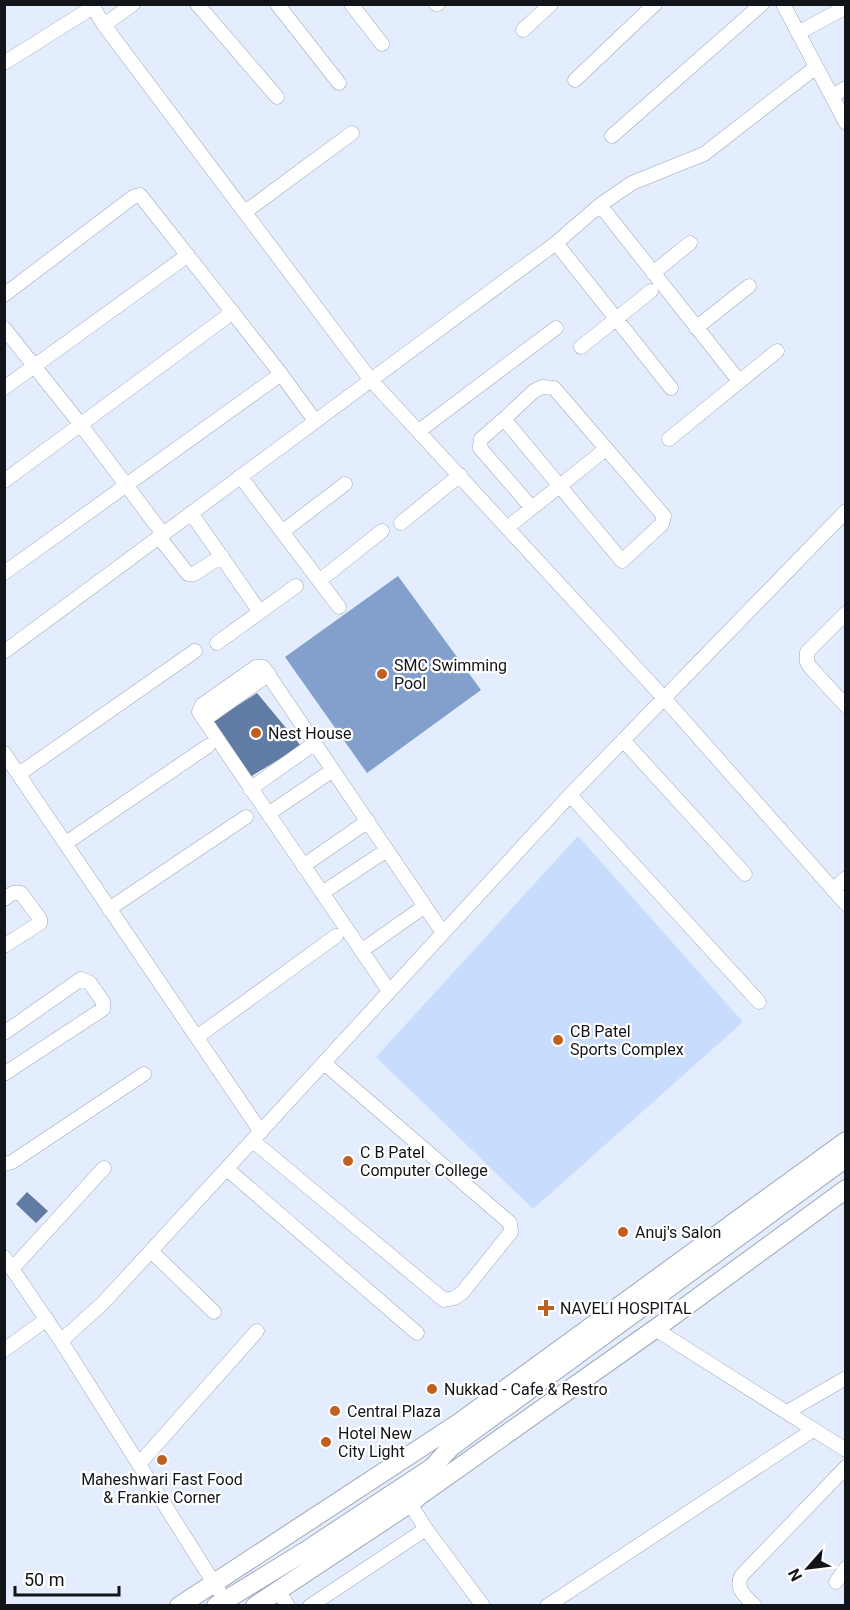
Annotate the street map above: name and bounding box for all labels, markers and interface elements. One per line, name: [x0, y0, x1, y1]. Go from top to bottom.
place label: SMC Swimming Pool: [394, 656, 507, 693]
marker: SMC Swimming Pool: [375, 667, 389, 681]
place label: Nest House: [268, 724, 351, 743]
marker: Nest House: [249, 726, 263, 740]
place label: CB Patel Sports Complex: [570, 1022, 684, 1059]
marker: CB Patel Sports Complex: [551, 1033, 565, 1047]
place label: C B Patel Computer College: [360, 1143, 488, 1180]
marker: C B Patel Computer College: [341, 1154, 355, 1168]
place label: Anuj's Salon: [635, 1223, 721, 1242]
marker: Anuj's Salon: [616, 1225, 630, 1239]
marker: NAVELI HOSPITAL: [537, 1299, 555, 1317]
place label: NAVELI HOSPITAL: [560, 1299, 692, 1318]
place label: Nukkad - Cafe & Restro: [444, 1380, 608, 1399]
marker: Nukkad - Cafe & Restro: [425, 1382, 439, 1396]
place label: Central Plaza: [347, 1402, 441, 1421]
marker: Central Plaza: [328, 1404, 342, 1418]
place label: Hotel New City Light: [338, 1424, 412, 1461]
marker: Hotel New City Light: [319, 1435, 333, 1449]
marker: Maheshwari Fast Food & Frankie Corner: [155, 1453, 169, 1467]
place label: Maheshwari Fast Food & Frankie Corner: [81, 1470, 243, 1507]
north arrow: [778, 1538, 838, 1598]
scale bar: [15, 1559, 118, 1597]
text: N: [784, 1565, 806, 1584]
text: 50 m: [24, 1569, 64, 1590]

